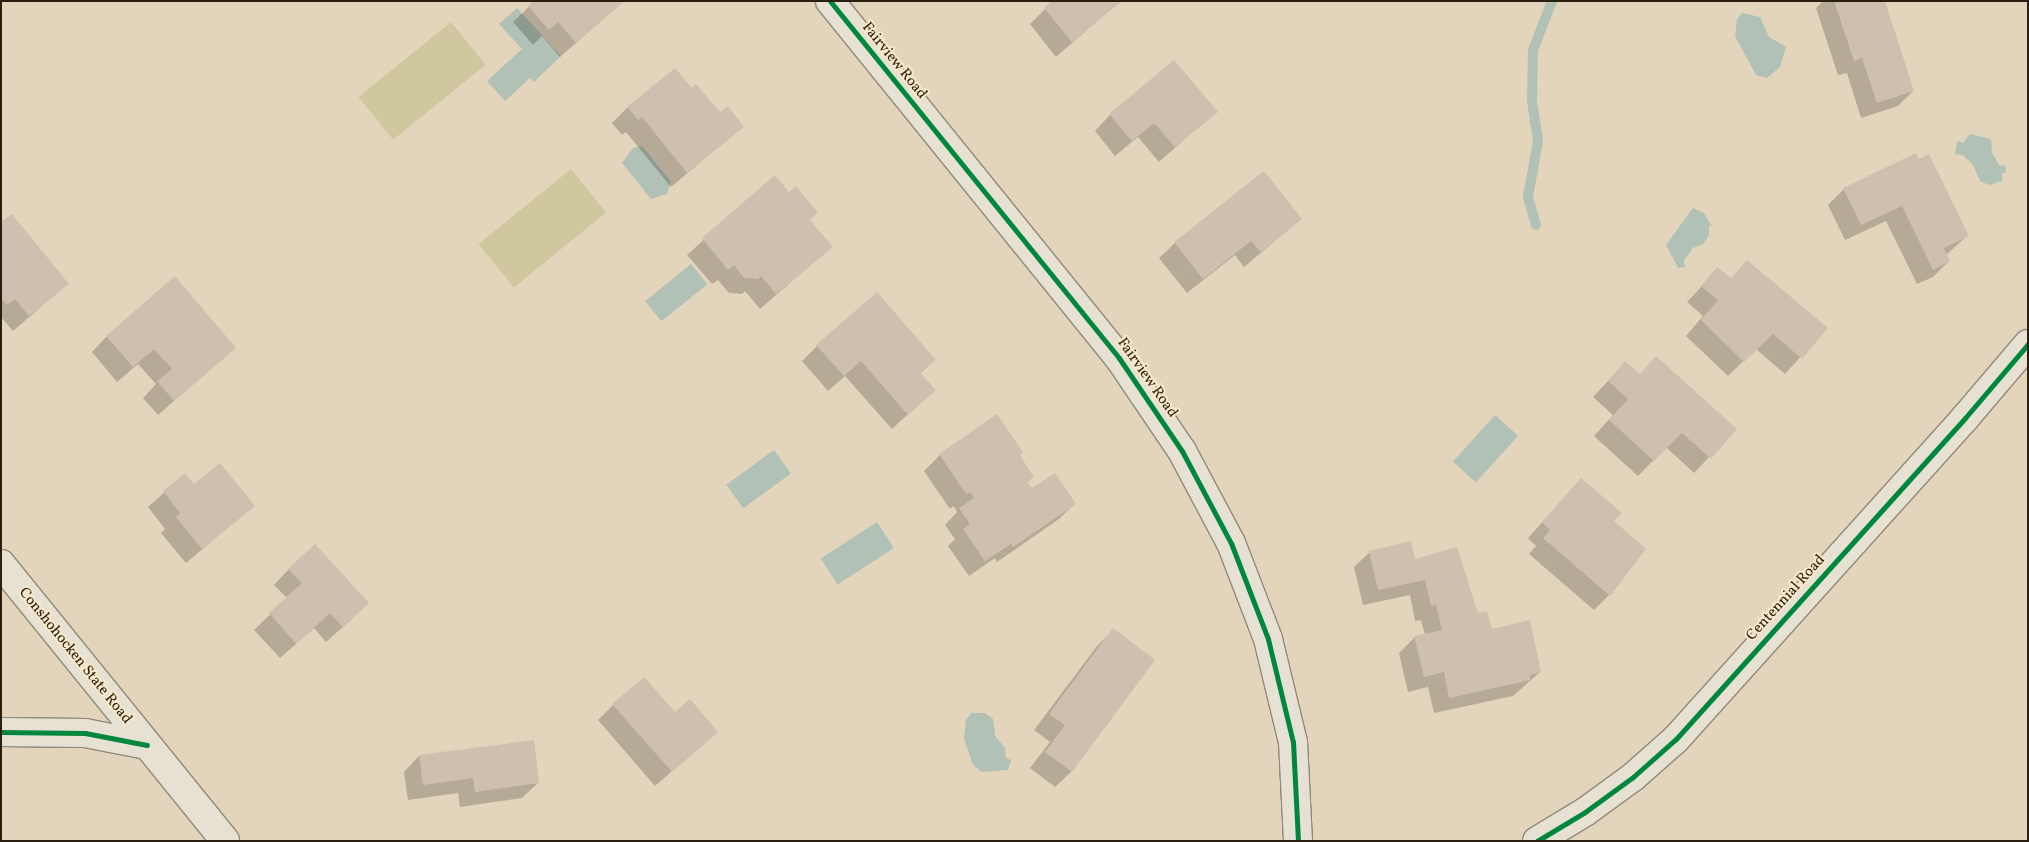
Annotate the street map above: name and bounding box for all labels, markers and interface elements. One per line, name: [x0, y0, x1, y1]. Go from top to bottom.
street label: Fairview Road: [857, 19, 931, 103]
street label: Fairview Road: [1113, 334, 1181, 422]
street label: Centennial Road: [1743, 551, 1829, 645]
street label: Conshohocken State Road: [14, 584, 136, 728]

